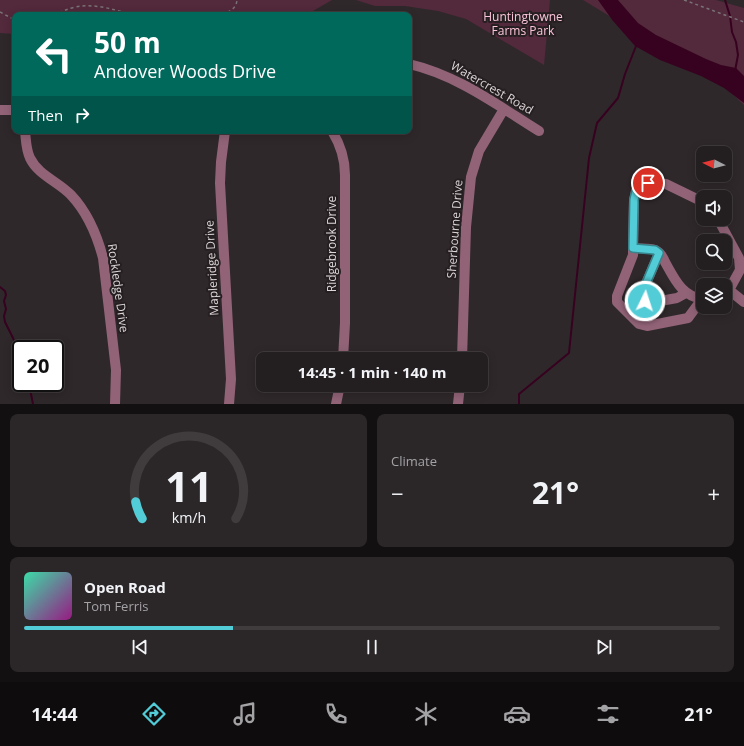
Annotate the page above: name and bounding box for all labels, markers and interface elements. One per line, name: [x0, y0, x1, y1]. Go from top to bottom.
park label: Huntingtowne Farms Park: [483, 8, 563, 39]
text: 50 m: [94, 23, 161, 61]
icon: left: [28, 28, 80, 80]
street label: Watercrest Road: [448, 57, 537, 118]
text: Andover Woods Drive: [94, 59, 276, 83]
icon: right: [71, 104, 93, 126]
text: Then: [28, 105, 63, 125]
north arrow: [696, 146, 732, 182]
map controls: [696, 146, 732, 314]
pin: [631, 166, 665, 200]
icon: arrive: [637, 172, 659, 194]
street label: Sherbourne Drive: [443, 179, 466, 279]
button: sound: [696, 190, 732, 226]
street label: Ridgebrook Drive: [323, 195, 340, 292]
street label: Mapleridge Drive: [200, 220, 222, 316]
button: search: [696, 234, 732, 270]
street label: Rockledge Drive: [104, 242, 133, 334]
button: layers: [696, 278, 732, 314]
position arrow: [624, 280, 666, 322]
speed limit sign: 20: [12, 340, 64, 392]
text: 14:45 · 1 min · 140 m: [298, 362, 446, 382]
text: Climate: [391, 452, 437, 470]
text: 11: [165, 457, 212, 513]
text: 21°: [532, 472, 579, 513]
text: −: [391, 478, 404, 508]
text: +: [707, 478, 720, 508]
text: km/h: [171, 507, 206, 526]
text: Open Road: [84, 577, 166, 597]
text: Tom Ferris: [84, 597, 149, 615]
icon: previous: [129, 636, 151, 658]
icon: pause: [361, 636, 383, 658]
icon: next: [593, 636, 615, 658]
icon: directions: [140, 700, 168, 728]
icon: music: [231, 700, 259, 728]
icon: phone: [322, 700, 350, 728]
icon: climate: [412, 700, 440, 728]
icon: car: [503, 700, 531, 728]
icon: filters: [594, 700, 622, 728]
text: 14:44: [31, 702, 78, 726]
text: 21°: [684, 702, 713, 726]

